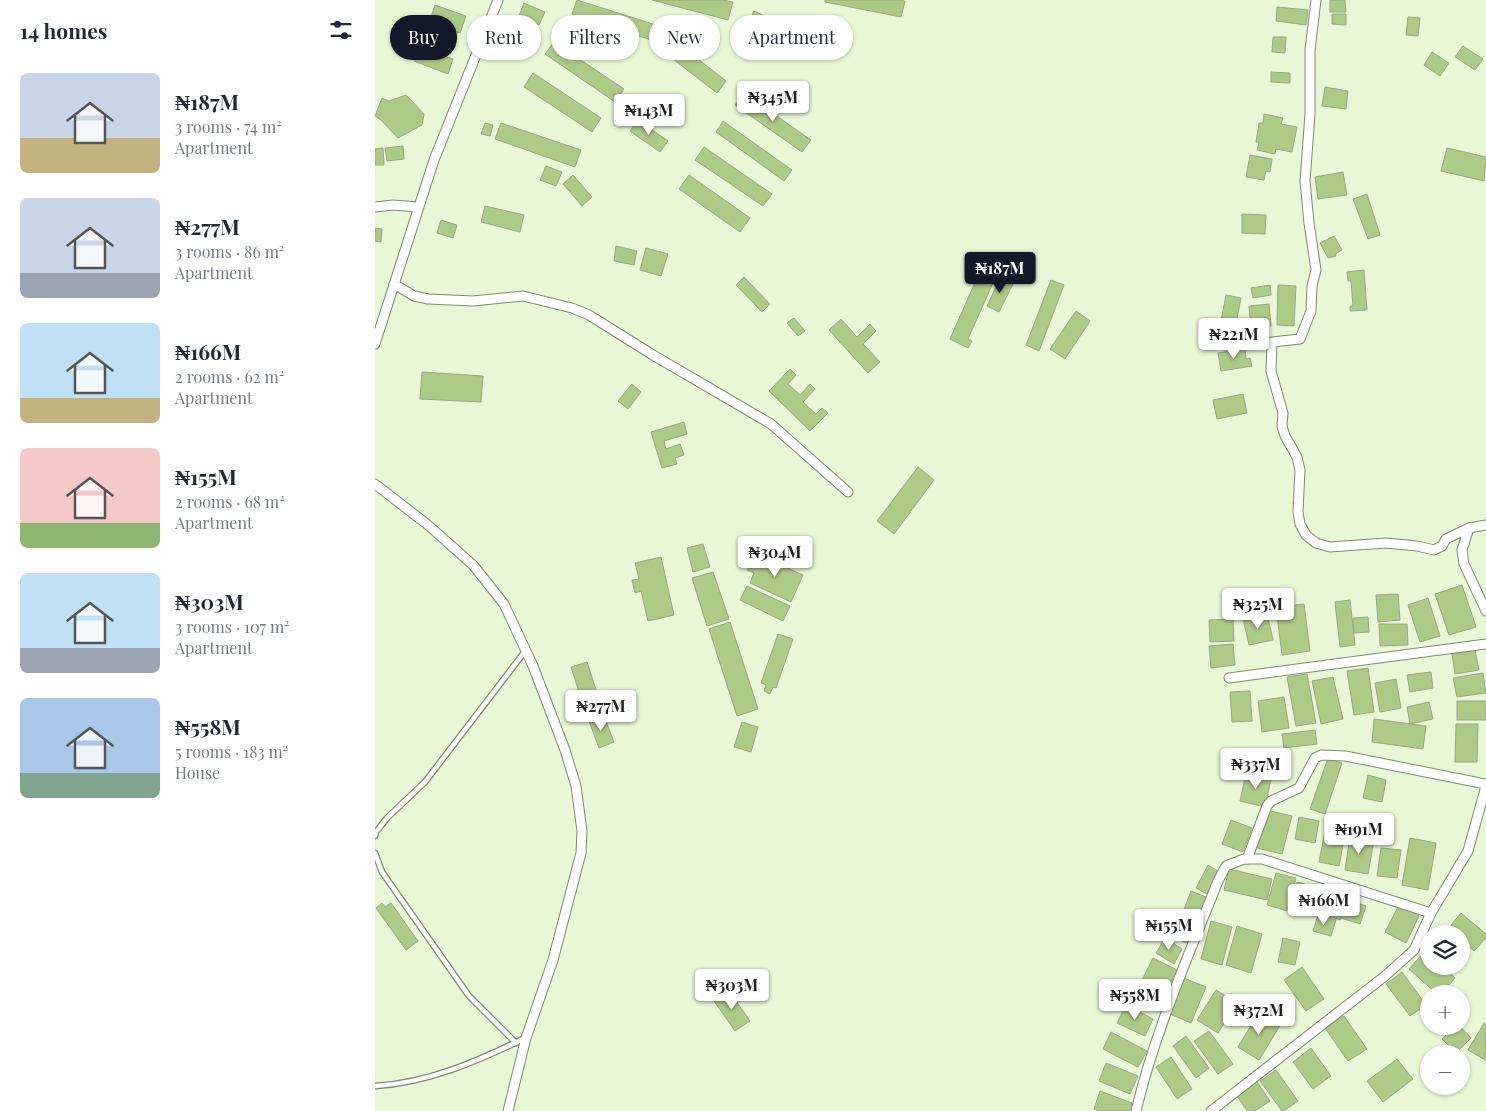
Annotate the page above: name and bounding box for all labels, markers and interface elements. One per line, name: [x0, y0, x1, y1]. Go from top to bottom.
chip: Buy: [390, 15, 457, 60]
chip: Rent: [467, 15, 541, 60]
chip: Filters: [551, 15, 639, 60]
chip: New: [649, 15, 720, 60]
chip: Apartment: [730, 15, 853, 60]
text: 14 homes: [20, 16, 107, 44]
icon: filters: [327, 16, 355, 44]
pin: ₦345M: [738, 80, 808, 123]
text: ₦345M: [748, 86, 798, 107]
text: ₦187M: [175, 87, 239, 115]
icon: home: [60, 93, 120, 153]
pin: ₦143M: [614, 94, 684, 136]
text: ₦143M: [625, 99, 673, 120]
text: 3 rooms · 74 m²: [175, 116, 282, 137]
text: Apartment: [175, 137, 253, 158]
text: ₦277M: [175, 212, 240, 240]
icon: home: [60, 218, 120, 278]
text: 3 rooms · 86 m²: [175, 241, 284, 262]
pin: ₦187M: [965, 252, 1035, 294]
text: ₦187M: [976, 257, 1024, 278]
text: Apartment: [175, 262, 253, 283]
pin: ₦221M: [1199, 318, 1269, 360]
text: ₦221M: [1209, 323, 1259, 344]
text: ₦166M: [175, 337, 241, 365]
icon: home: [60, 343, 120, 403]
text: 2 rooms · 62 m²: [175, 366, 284, 387]
text: Apartment: [175, 387, 253, 408]
text: ₦155M: [175, 462, 237, 490]
icon: home: [60, 468, 120, 528]
text: 2 rooms · 68 m²: [175, 491, 285, 512]
text: Apartment: [175, 512, 253, 533]
pin: ₦304M: [740, 536, 810, 578]
text: ₦304M: [749, 541, 801, 562]
text: ₦303M: [175, 587, 244, 615]
pin: ₦325M: [1223, 588, 1293, 630]
icon: home: [60, 593, 120, 653]
text: ₦325M: [1233, 593, 1283, 614]
text: 3 rooms · 107 m²: [175, 616, 290, 637]
text: Apartment: [175, 637, 253, 658]
pin: ₦277M: [566, 690, 636, 732]
text: ₦277M: [576, 695, 626, 716]
text: ₦558M: [175, 712, 241, 740]
icon: home: [60, 718, 120, 778]
text: 5 rooms · 183 m²: [175, 741, 288, 762]
pin: ₦337M: [1221, 748, 1291, 790]
text: ₦337M: [1231, 753, 1281, 774]
text: House: [175, 762, 220, 783]
pin: ₦191M: [1324, 812, 1394, 855]
text: ₦191M: [1335, 818, 1383, 839]
pin: ₦166M: [1289, 884, 1359, 926]
text: ₦166M: [1299, 889, 1349, 910]
pin: ₦155M: [1134, 908, 1204, 951]
text: ₦155M: [1145, 914, 1193, 935]
map controls: [1420, 925, 1470, 1095]
button: layers: [1420, 925, 1470, 975]
pin: ₦303M: [697, 968, 767, 1011]
text: ₦303M: [706, 974, 758, 995]
pin: ₦558M: [1100, 978, 1170, 1021]
text: ₦558M: [1110, 984, 1160, 1005]
button: +: [1420, 985, 1470, 1035]
pin: ₦372M: [1224, 994, 1294, 1036]
text: ₦372M: [1234, 999, 1284, 1020]
button: −: [1420, 1045, 1470, 1095]

